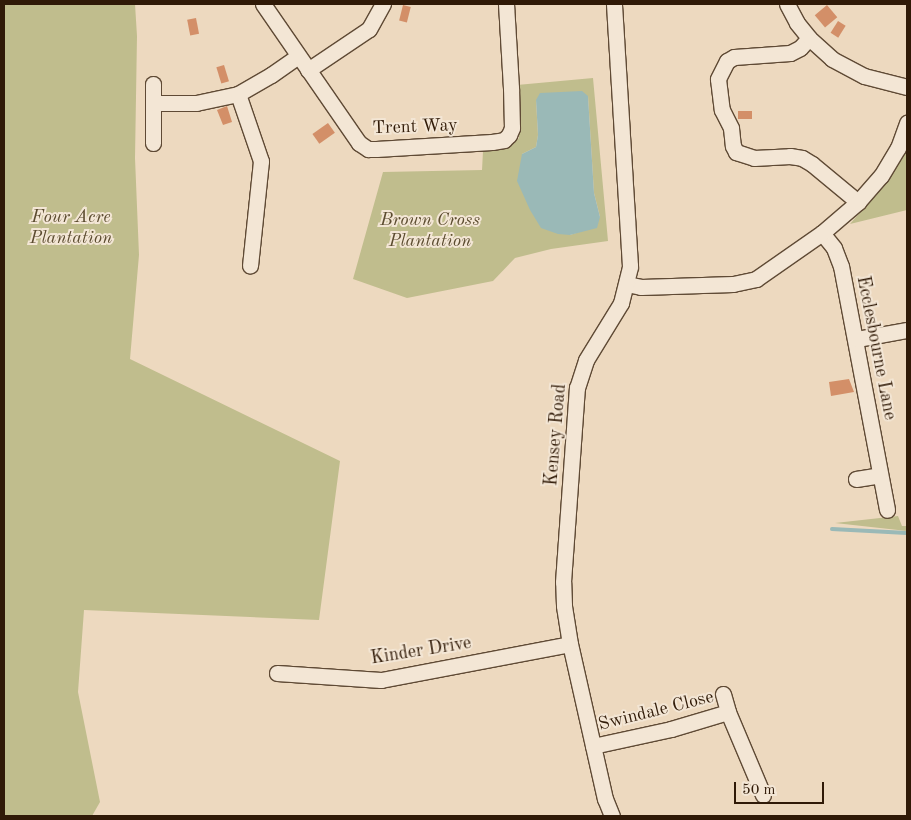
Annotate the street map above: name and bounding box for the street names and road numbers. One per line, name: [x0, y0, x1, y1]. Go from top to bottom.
street label: Trent Way: [372, 115, 458, 139]
street label: Ecclesbourne Lane: [851, 274, 901, 422]
street label: Kensey Road: [541, 383, 571, 487]
street label: Kinder Drive: [369, 632, 473, 670]
street label: Swindale Close: [596, 686, 716, 736]

